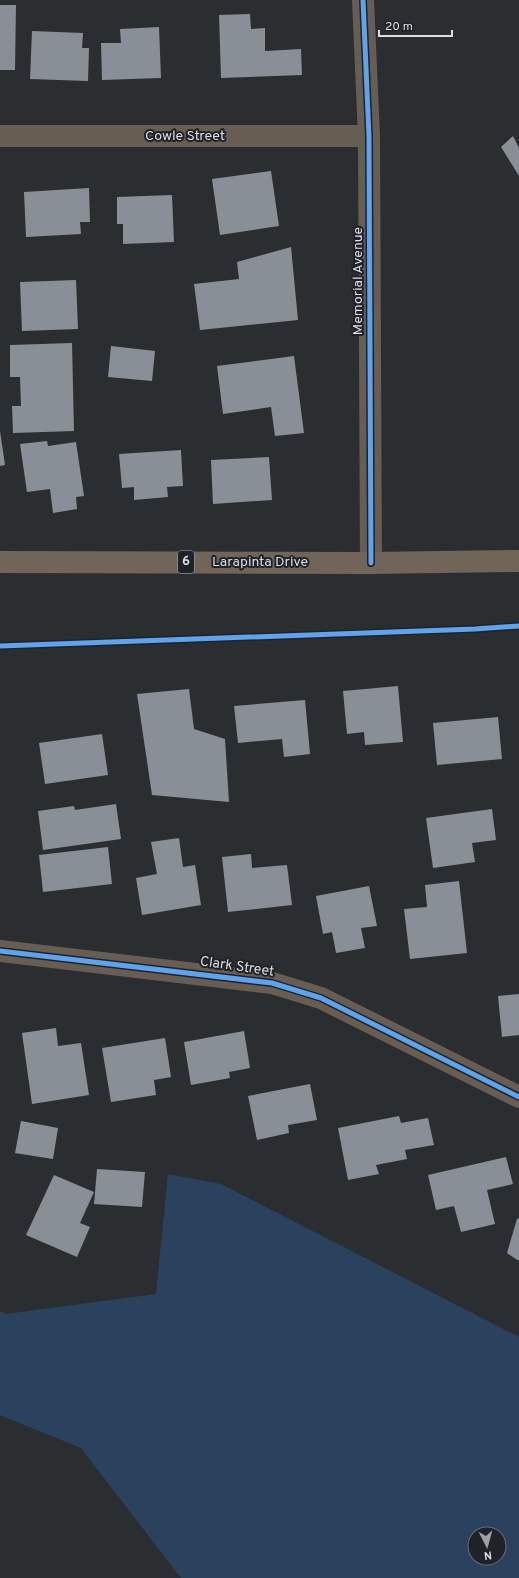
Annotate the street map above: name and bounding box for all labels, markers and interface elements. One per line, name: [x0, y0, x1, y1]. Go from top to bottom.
scale bar: [379, 12, 452, 38]
text: 20 m: [385, 19, 413, 35]
street label: Cowle Street: [145, 128, 225, 145]
street label: Memorial Avenue: [350, 227, 367, 335]
road number: 6: [178, 551, 194, 573]
street label: Larapinta Drive: [212, 554, 308, 571]
street label: Clark Street: [199, 953, 275, 981]
north arrow: [467, 1526, 507, 1566]
text: N: [483, 1548, 493, 1562]

